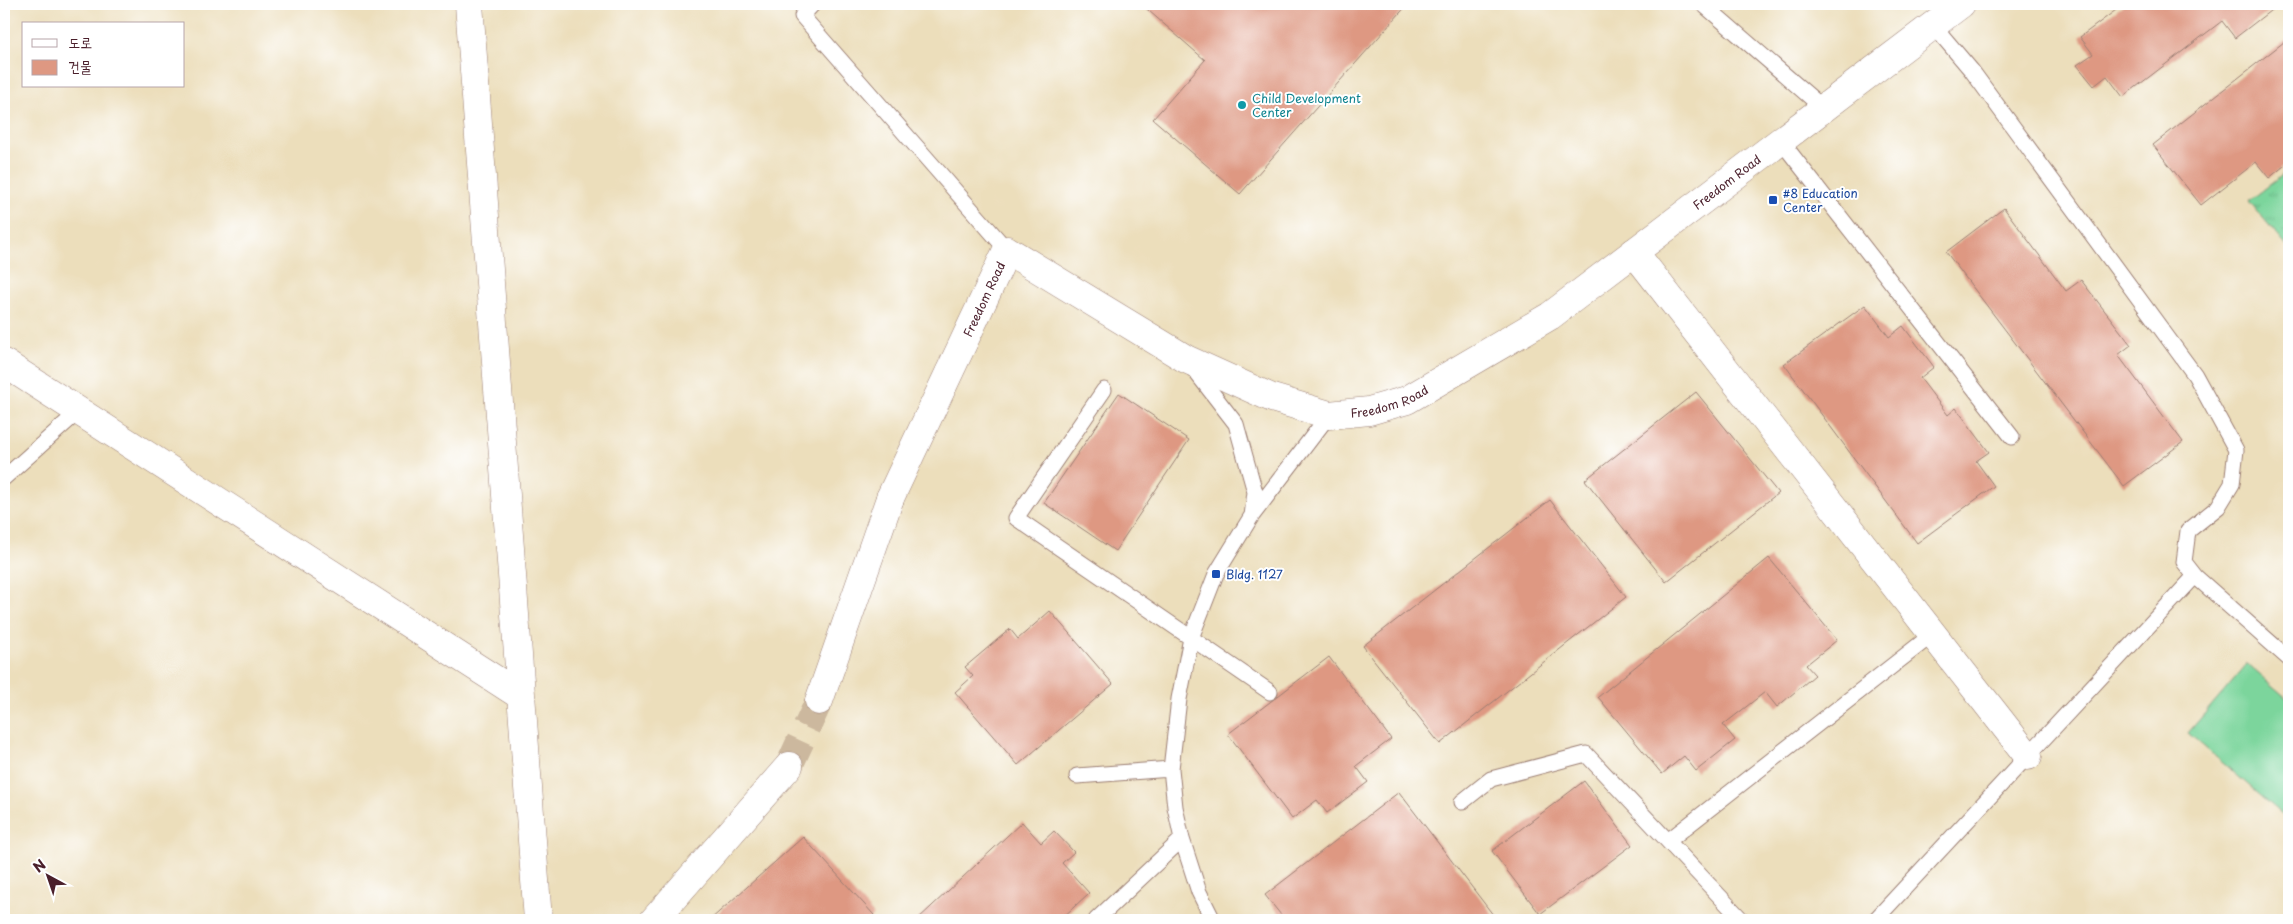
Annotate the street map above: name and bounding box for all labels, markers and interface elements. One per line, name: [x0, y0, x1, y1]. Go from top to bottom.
legend: [22, 22, 185, 88]
text: 도로: [68, 30, 92, 53]
text: 건물: [68, 54, 92, 77]
place label: Child Development Center: [1252, 89, 1361, 121]
marker: Child Development Center: [1236, 99, 1248, 111]
street label: Freedom Road: [1689, 150, 1764, 214]
place label: #8 Education Center: [1783, 184, 1858, 216]
marker: #8 Education Center: [1767, 194, 1779, 206]
street label: Freedom Road: [958, 258, 1009, 340]
street label: Freedom Road: [1350, 380, 1432, 422]
place label: Bldg. 1127: [1226, 565, 1283, 583]
marker: Bldg. 1127: [1210, 568, 1222, 580]
north arrow: [22, 852, 72, 902]
text: N: [28, 854, 50, 877]

